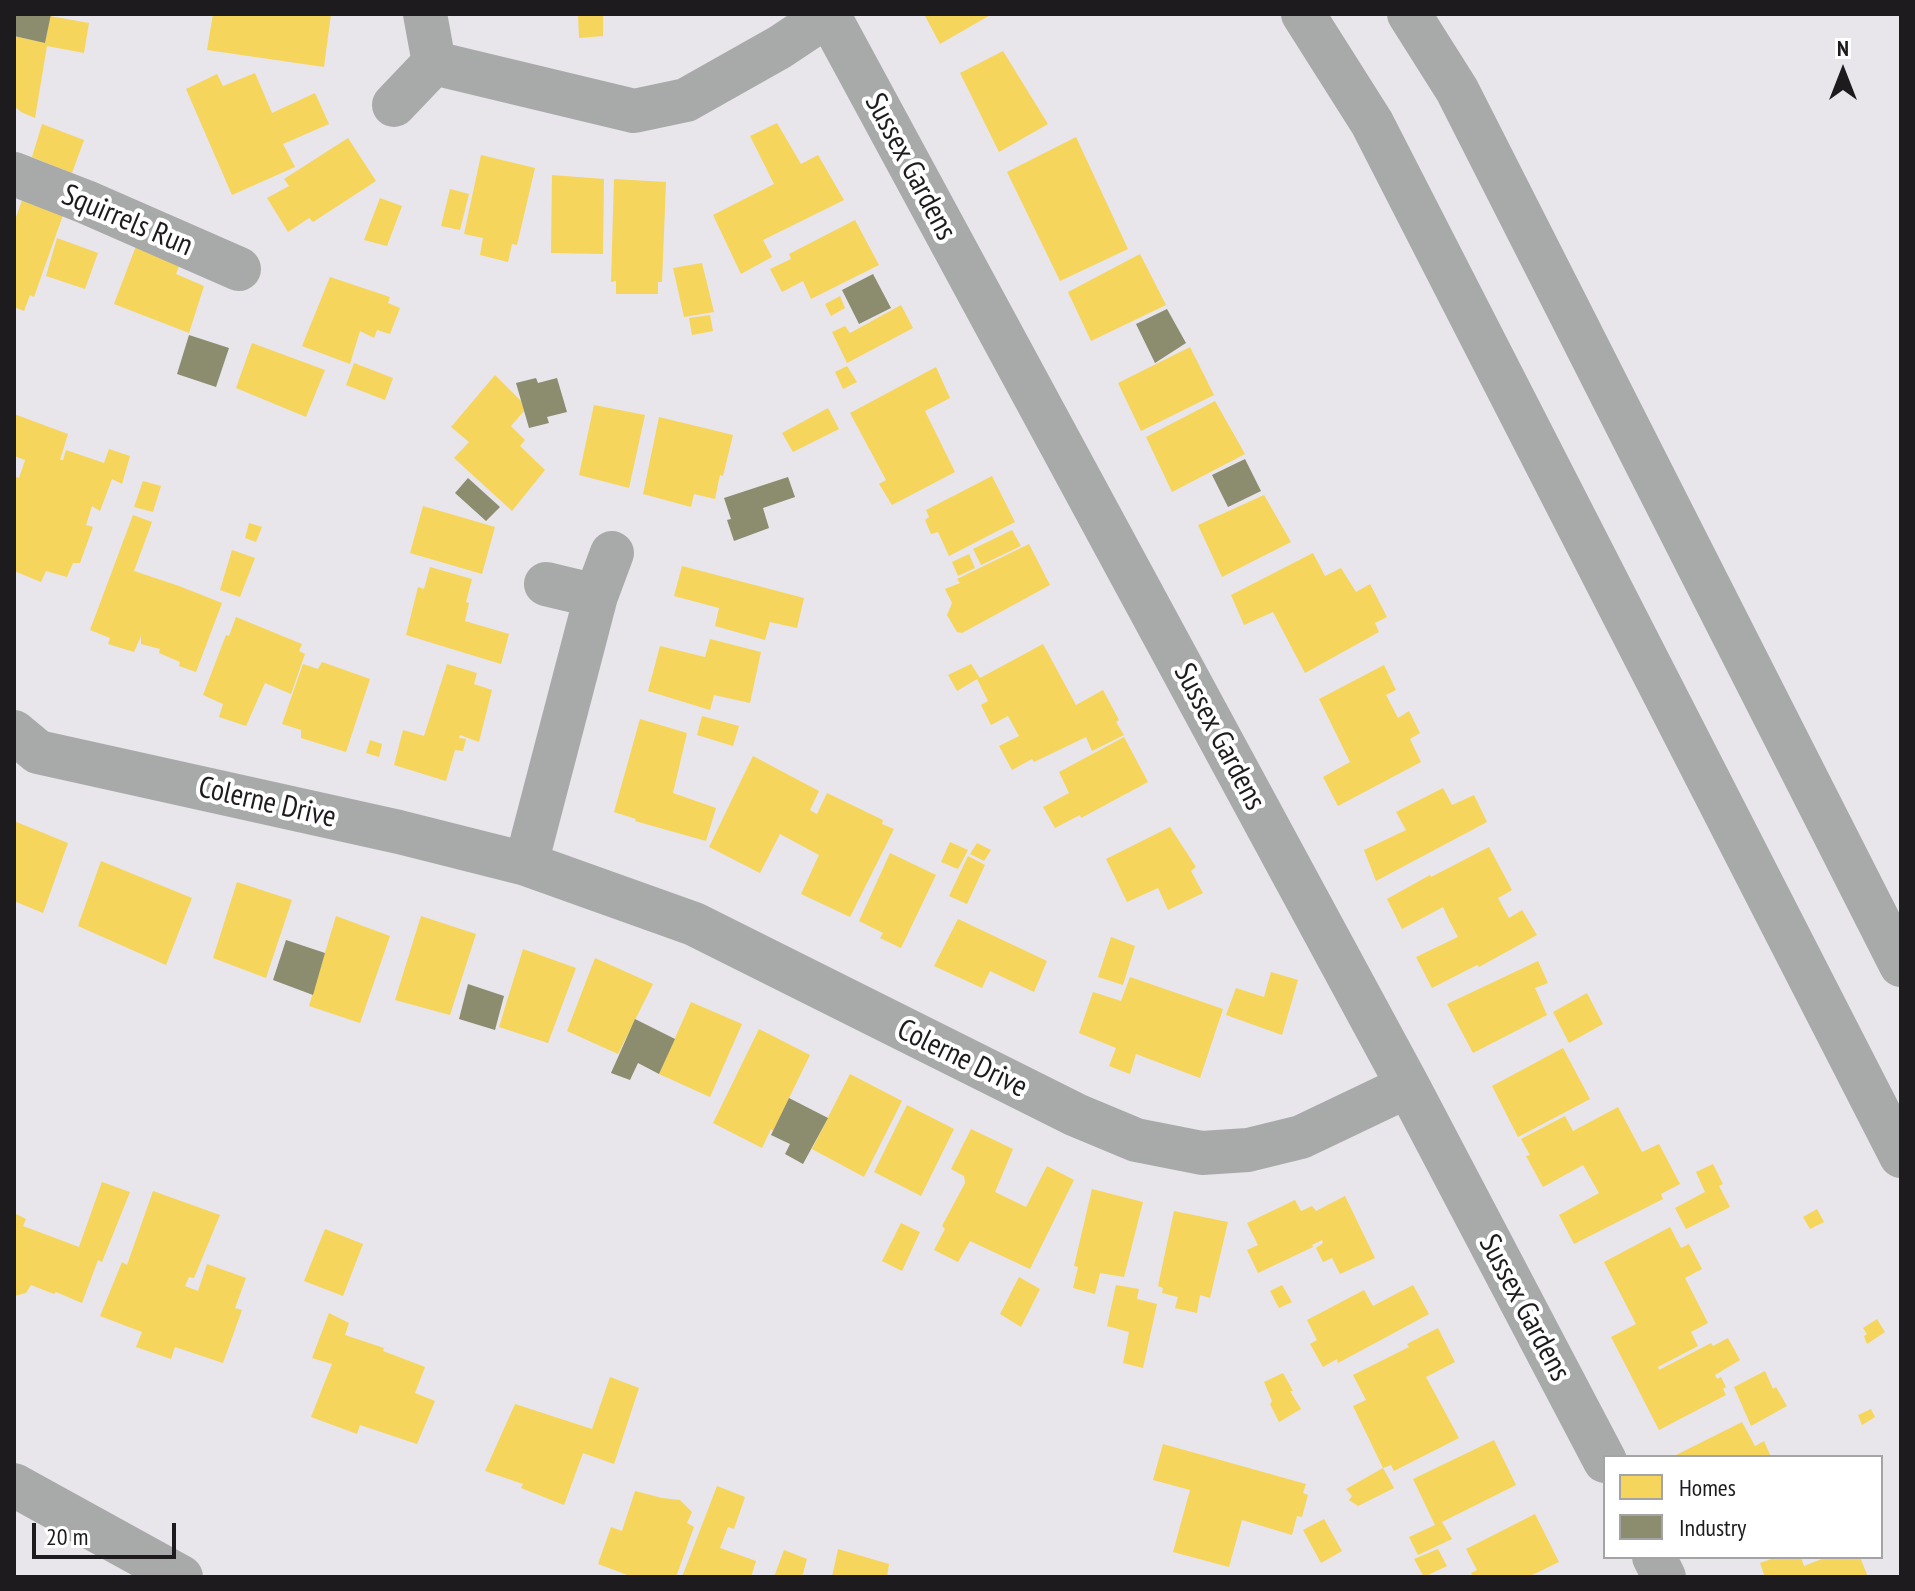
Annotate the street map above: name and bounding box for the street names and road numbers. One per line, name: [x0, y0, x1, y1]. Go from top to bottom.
street label: Sussex Gardens: [856, 88, 964, 246]
street label: Squirrels Run: [56, 177, 198, 265]
street label: Sussex Gardens: [1165, 658, 1273, 816]
street label: Colerne Drive: [195, 770, 339, 836]
street label: Colerne Drive: [891, 1012, 1033, 1106]
street label: Sussex Gardens: [1470, 1229, 1578, 1387]

